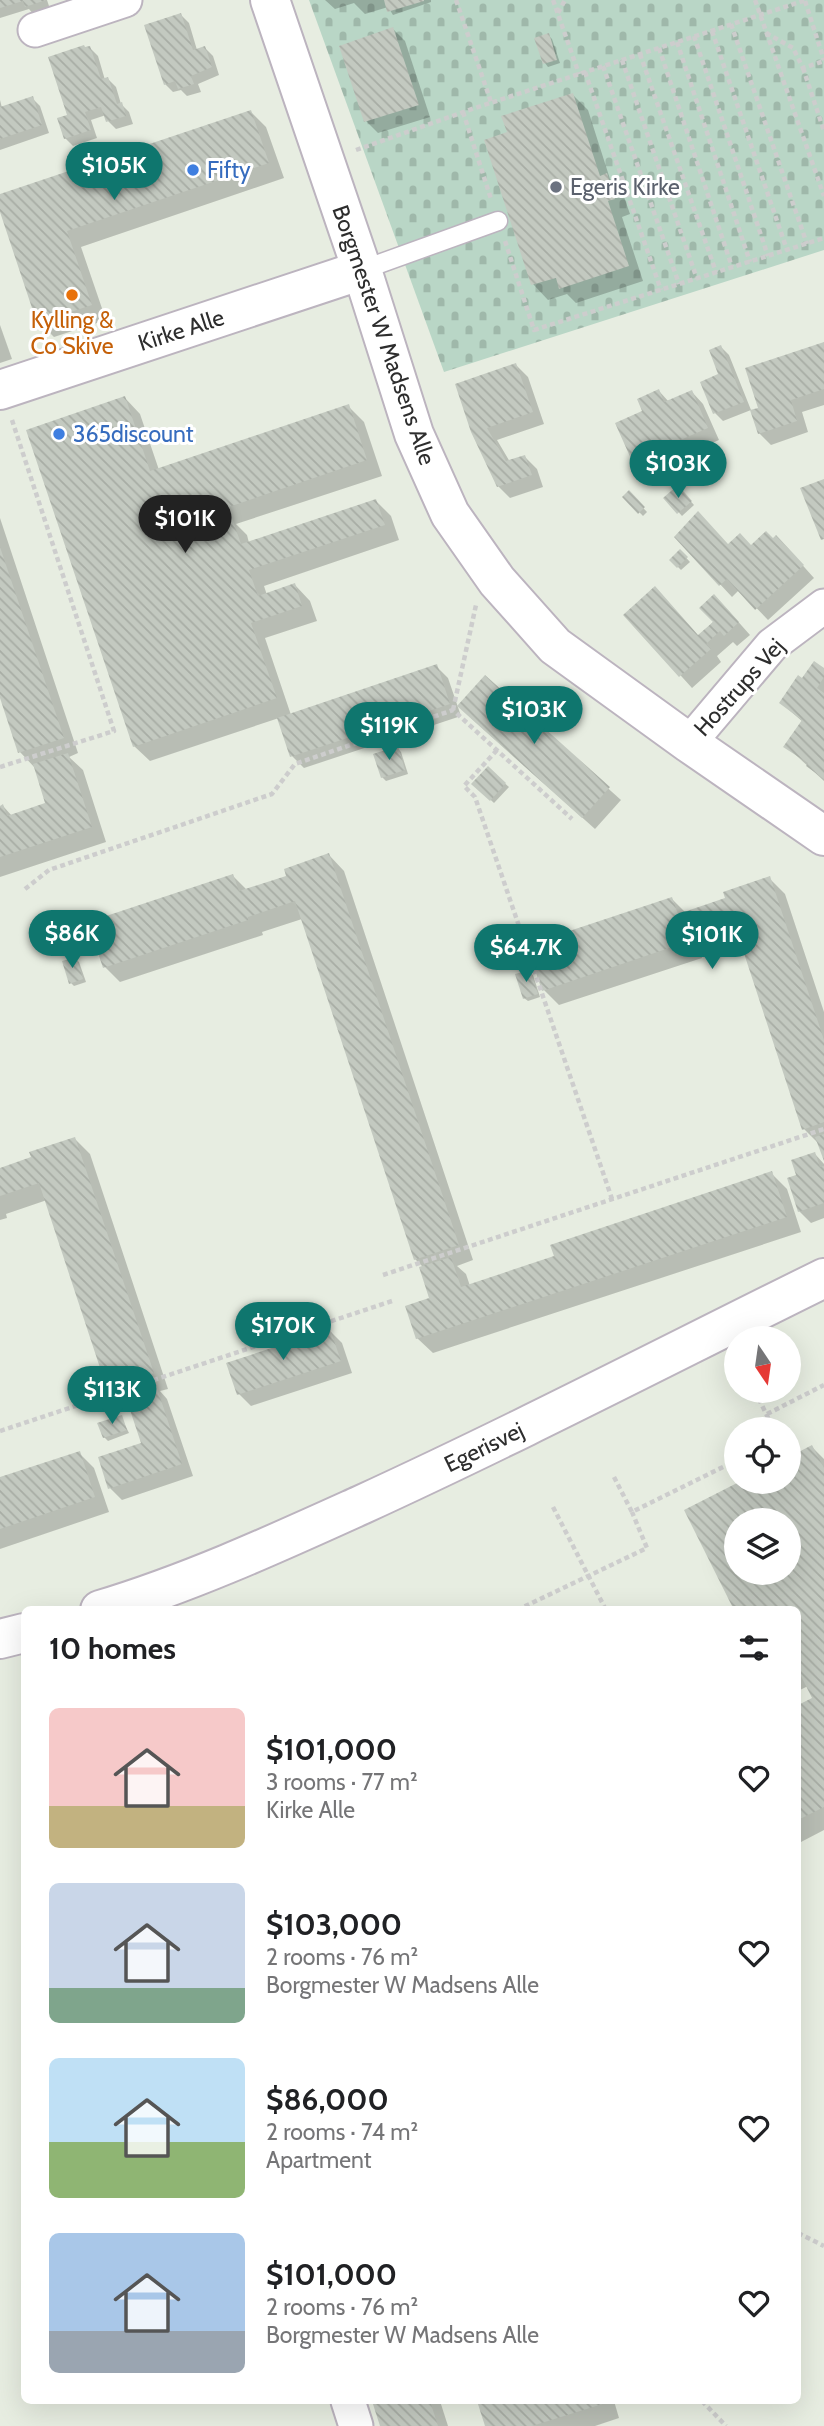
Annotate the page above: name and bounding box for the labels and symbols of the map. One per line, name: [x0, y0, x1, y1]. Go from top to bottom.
pin: $105K: [65, 142, 163, 202]
place label: Fifty: [207, 156, 251, 184]
marker: Fifty: [185, 162, 201, 178]
place label: Egeris Kirke: [570, 173, 680, 201]
marker: Egeris Kirke: [548, 179, 564, 195]
street label: Borgmester W Madsens Alle: [326, 201, 442, 469]
marker: Kylling & Co Skive: [64, 287, 80, 303]
street label: Kirke Alle: [134, 303, 228, 357]
place label: Kylling & Co Skive: [30, 306, 114, 360]
place label: 365discount: [73, 420, 194, 448]
marker: 365discount: [51, 426, 67, 442]
pin: $103K: [629, 440, 727, 500]
pin: $101K: [136, 496, 234, 555]
street label: Hostrups Vej: [688, 632, 790, 742]
pin: $103K: [485, 686, 583, 746]
pin: $119K: [340, 702, 438, 762]
pin: $86K: [31, 911, 113, 970]
pin: $101K: [663, 912, 761, 971]
pin: $64.7K: [469, 925, 583, 984]
pin: $170K: [234, 1302, 332, 1362]
north arrow: [724, 1326, 802, 1404]
pin: $113K: [63, 1366, 161, 1426]
street label: Egerisvej: [440, 1416, 528, 1478]

